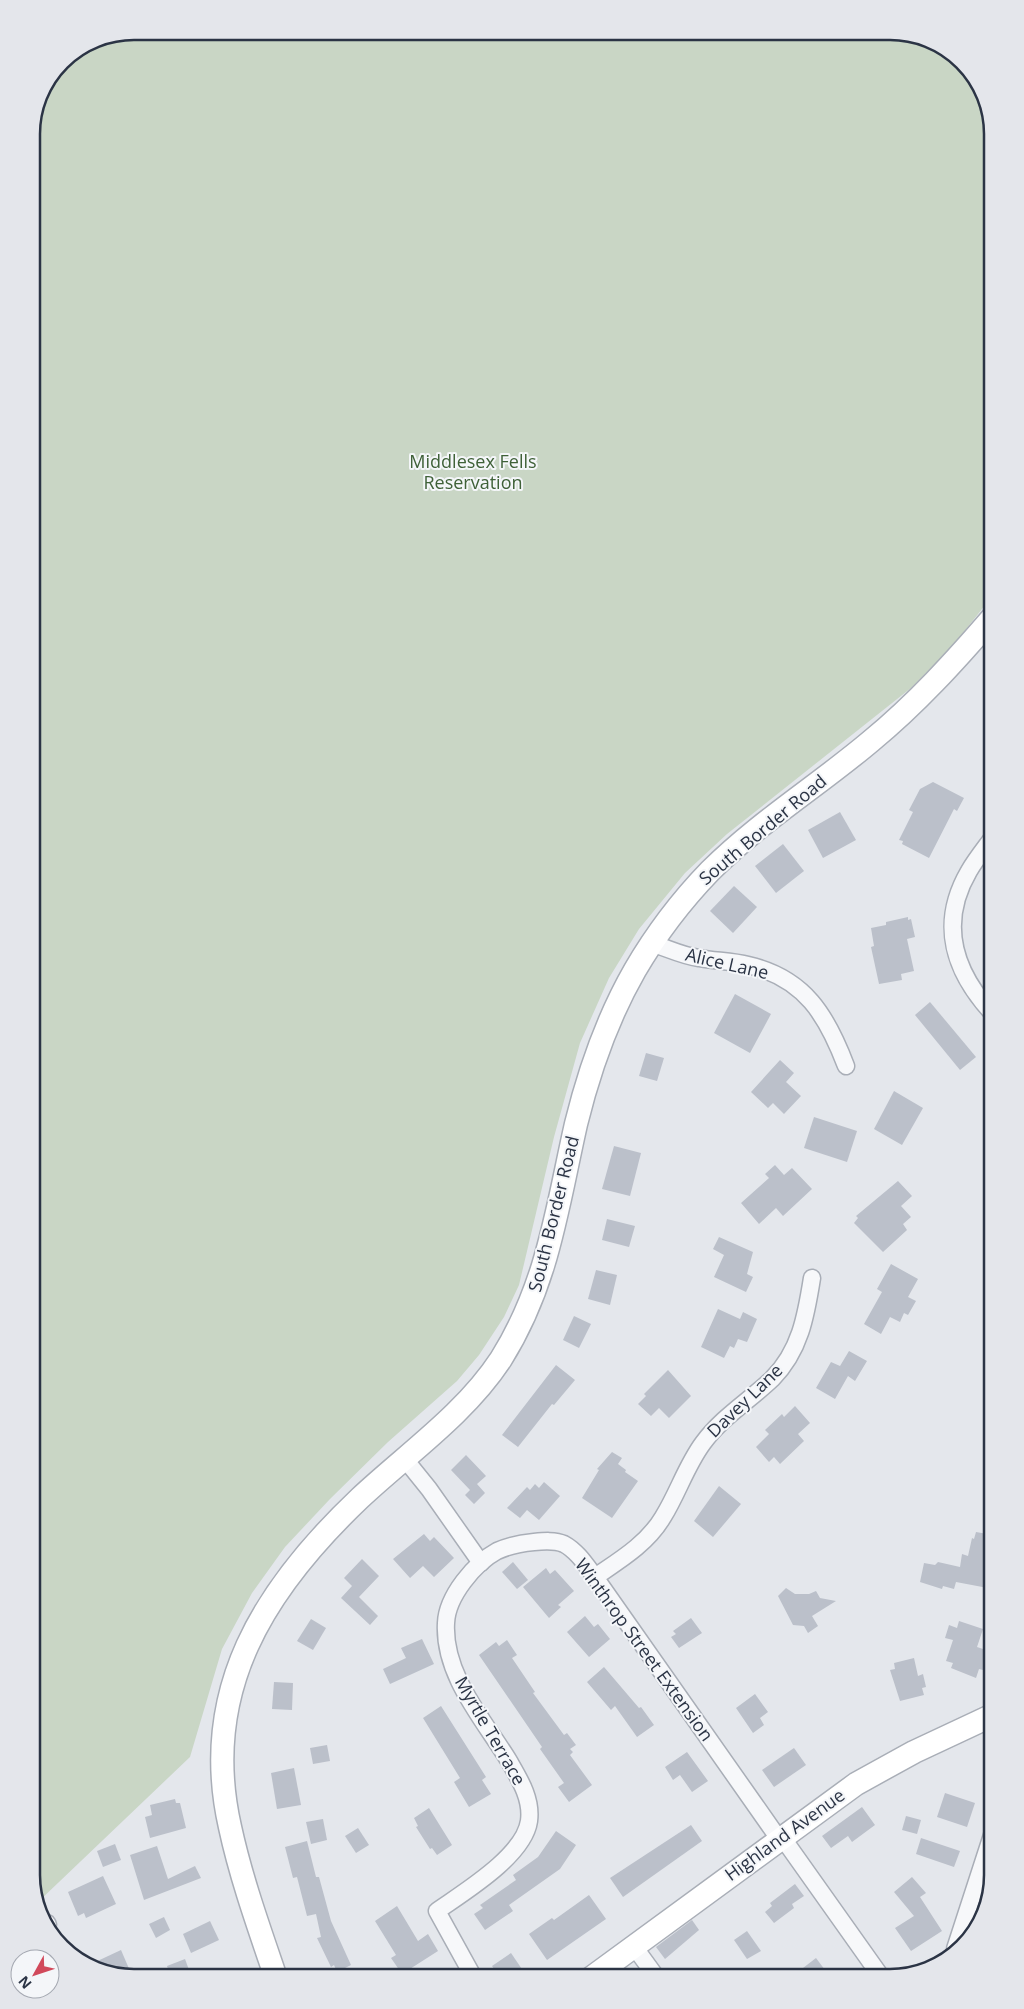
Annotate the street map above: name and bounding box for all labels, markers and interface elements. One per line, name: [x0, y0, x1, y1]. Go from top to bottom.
park label: Middlesex Fells Reservation: [409, 449, 537, 494]
street label: South Border Road: [693, 769, 831, 890]
street label: Alice Lane: [683, 942, 771, 984]
street label: South Border Road: [522, 1133, 584, 1294]
street label: Davey Lane: [701, 1358, 787, 1442]
street label: Winthrop Street Extension: [570, 1553, 719, 1746]
street label: Myrtle Terrace: [450, 1672, 532, 1789]
street label: Highland Avenue: [720, 1783, 849, 1886]
north arrow: [10, 1949, 60, 1999]
text: N: [14, 1972, 36, 1993]

